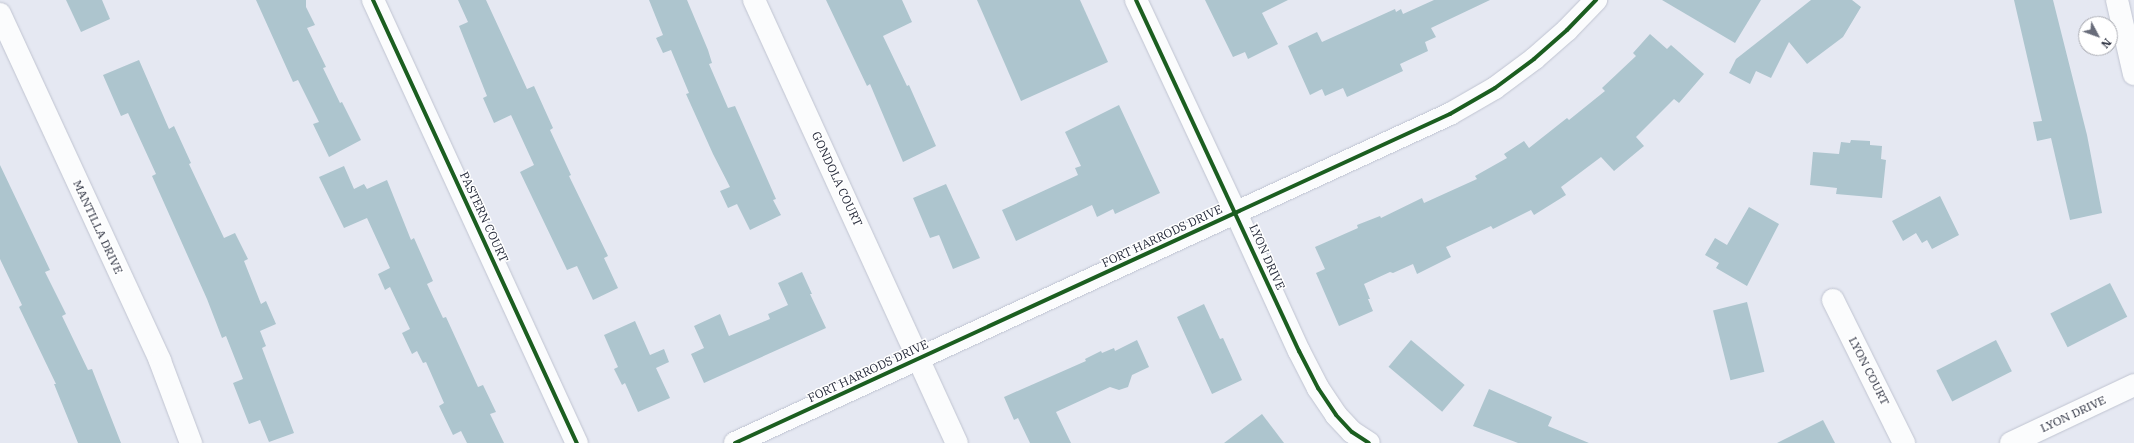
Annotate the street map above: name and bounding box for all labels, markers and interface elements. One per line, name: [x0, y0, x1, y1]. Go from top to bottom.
north arrow: [2078, 16, 2118, 56]
text: N: [2098, 35, 2114, 51]
street label: GONDOLA COURT: [809, 129, 865, 229]
street label: PASTERN COURT: [457, 169, 511, 265]
street label: MANTILLA DRIVE: [70, 178, 126, 276]
street label: FORT HARRODS DRIVE: [1099, 202, 1225, 270]
street label: LYON DRIVE: [1246, 222, 1288, 292]
street label: LYON COURT: [1846, 334, 1892, 408]
street label: FORT HARRODS DRIVE: [805, 337, 931, 405]
street label: LYON DRIVE: [2038, 393, 2108, 435]

